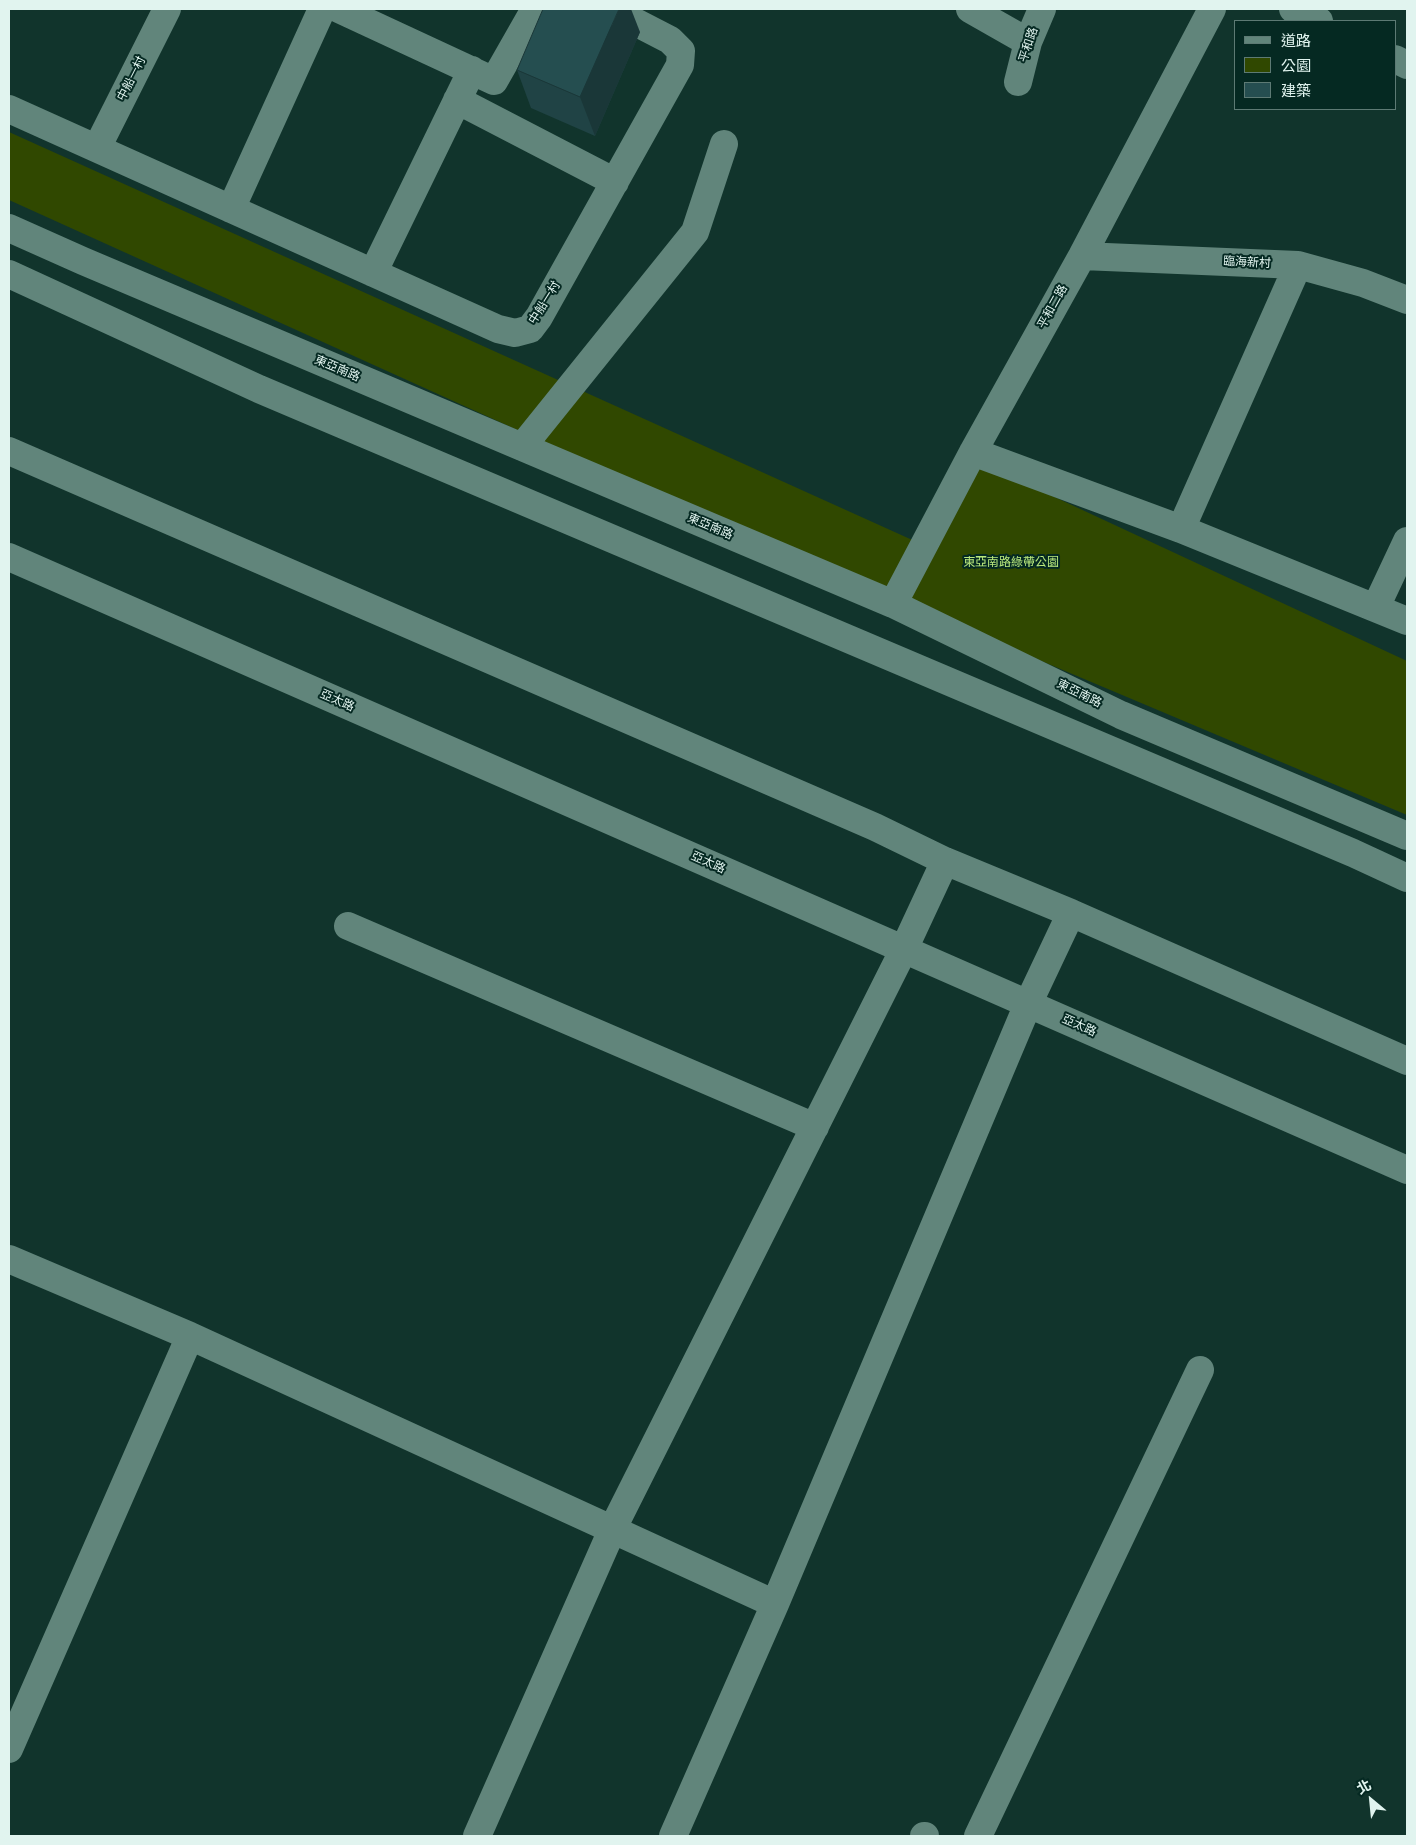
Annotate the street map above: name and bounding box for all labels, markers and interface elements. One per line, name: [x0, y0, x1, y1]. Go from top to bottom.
legend: [1234, 20, 1396, 110]
street label: 平和路: [1017, 26, 1041, 64]
text: 道路: [1281, 32, 1311, 50]
street label: 中船一村: [115, 54, 149, 104]
text: 公園: [1281, 57, 1311, 75]
text: 建築: [1281, 82, 1311, 100]
street label: 臨海新村: [1223, 255, 1271, 271]
street label: 中船一村: [526, 279, 564, 327]
street label: 平和二路: [1035, 283, 1071, 331]
street label: 東亞南路: [312, 353, 362, 385]
street label: 東亞南路: [685, 511, 735, 543]
park label: 東亞南路綠帶公園: [963, 556, 1059, 570]
street label: 東亞南路: [1054, 677, 1104, 711]
street label: 亞太路: [318, 687, 356, 715]
street label: 亞太路: [689, 849, 727, 877]
street label: 亞太路: [1060, 1012, 1098, 1040]
north arrow: [1346, 1775, 1396, 1825]
text: 北: [1354, 1776, 1374, 1797]

